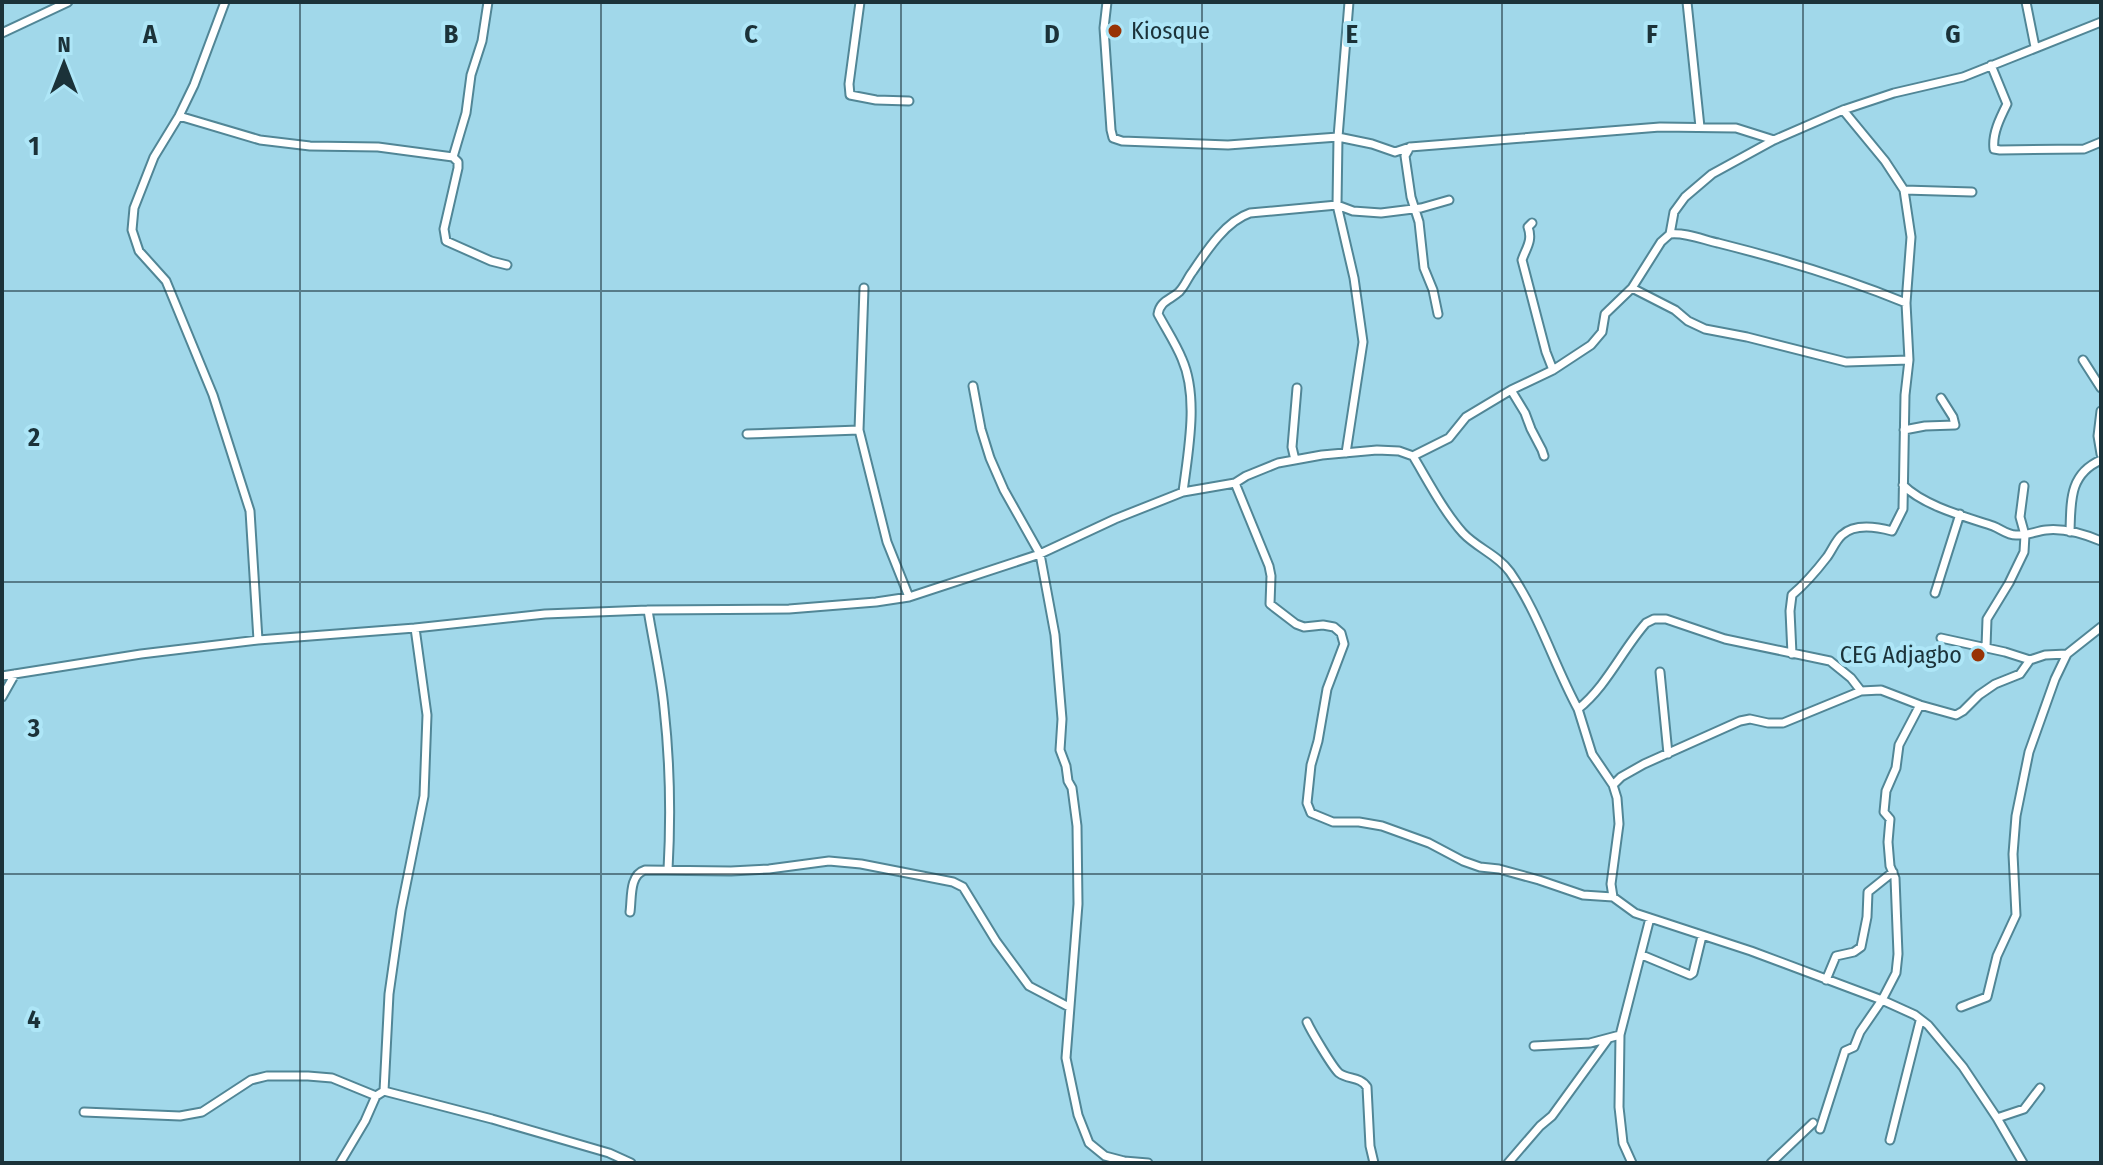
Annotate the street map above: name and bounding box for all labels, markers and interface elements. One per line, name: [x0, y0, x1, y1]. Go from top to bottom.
place label: Kiosque: [1131, 17, 1210, 45]
text: A: [142, 19, 158, 50]
text: B: [444, 19, 459, 50]
text: C: [744, 19, 758, 50]
text: D: [1044, 19, 1060, 50]
text: E: [1346, 19, 1358, 50]
text: F: [1646, 19, 1658, 50]
text: G: [1945, 19, 1961, 50]
marker: Kiosque: [1106, 22, 1124, 40]
north arrow: [24, 24, 104, 104]
text: N: [57, 31, 71, 58]
text: 1: [29, 131, 40, 162]
text: 2: [27, 422, 40, 453]
place label: CEG Adjagbo: [1840, 641, 1962, 669]
marker: CEG Adjagbo: [1969, 646, 1987, 664]
text: 3: [27, 713, 40, 744]
text: 4: [27, 1004, 41, 1035]

